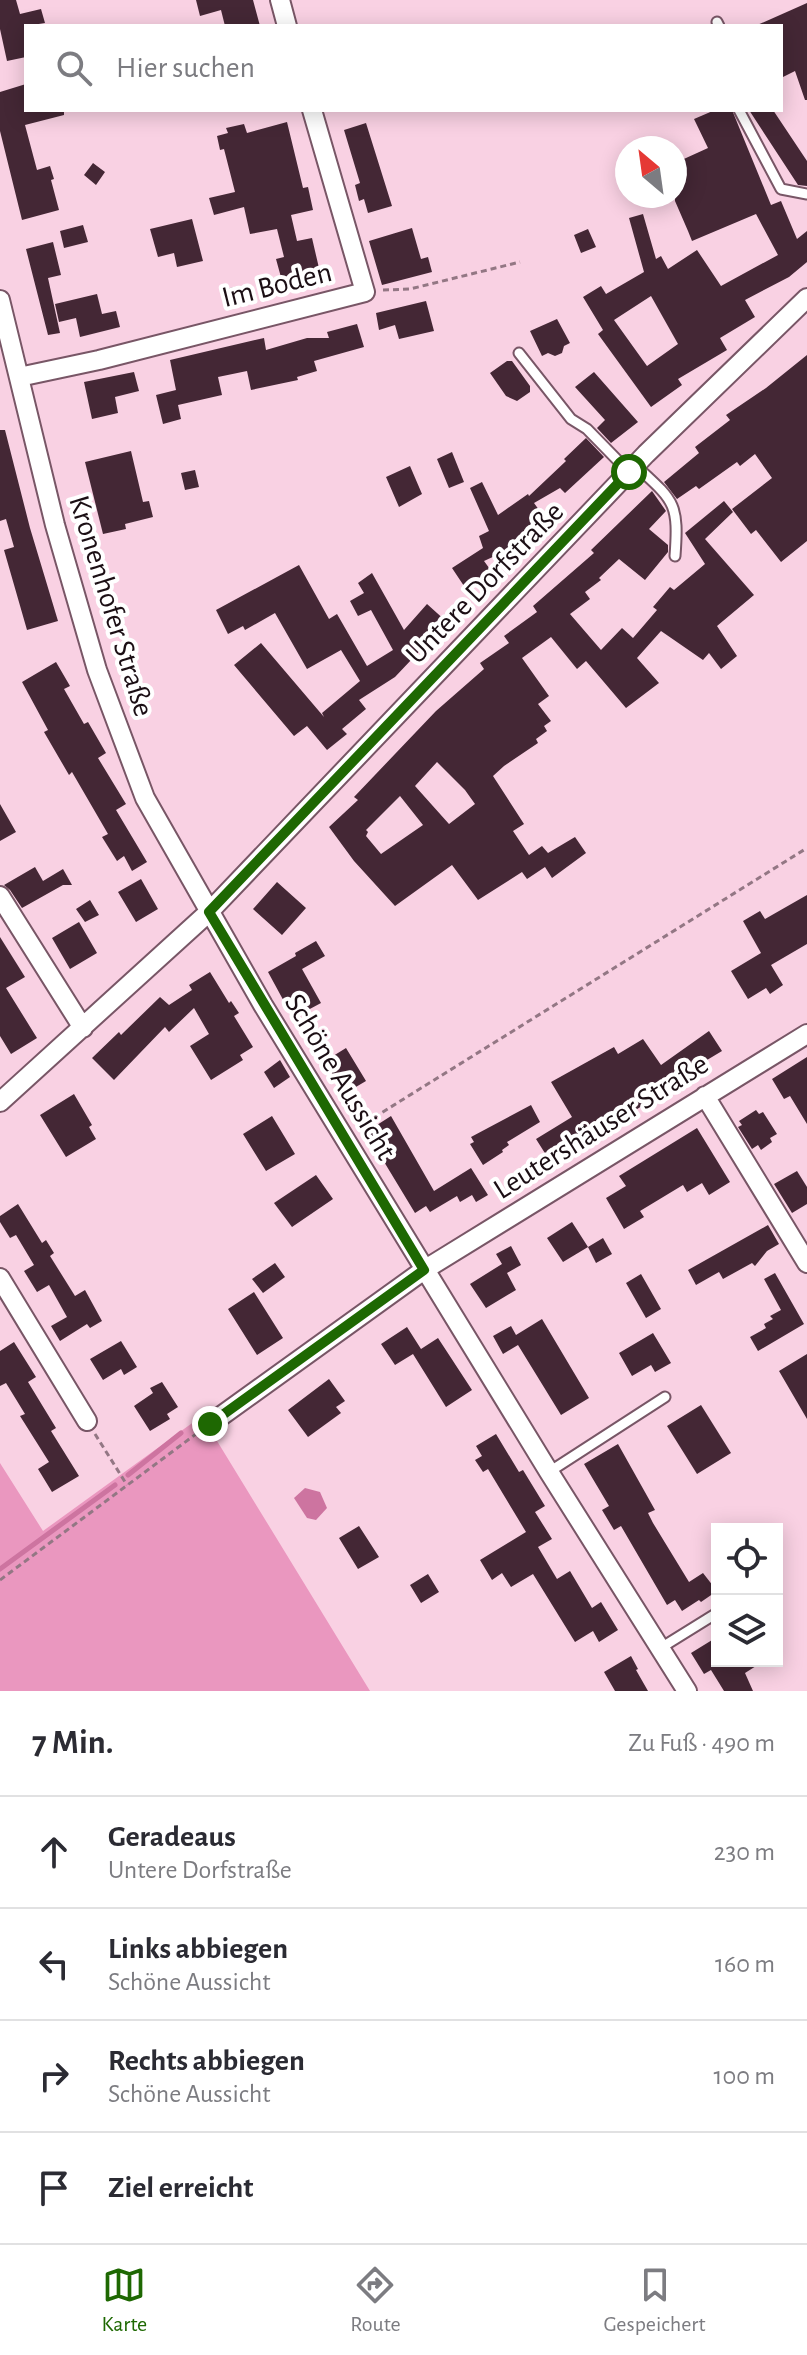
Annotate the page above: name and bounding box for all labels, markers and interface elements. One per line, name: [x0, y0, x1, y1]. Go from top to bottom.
search box: [24, 24, 783, 112]
icon: search: [52, 46, 96, 90]
text: Hier suchen: [116, 53, 255, 83]
north arrow: [615, 136, 687, 208]
street label: Im Boden: [219, 257, 335, 313]
route start: [611, 454, 647, 490]
street label: Kronenhofer Straße: [63, 492, 159, 720]
street label: Untere Dorfstraße: [401, 496, 569, 670]
street label: Schöne Aussicht: [279, 989, 401, 1166]
street label: Leutershäuser Straße: [488, 1049, 714, 1205]
route end: [192, 1406, 228, 1442]
map controls: [711, 1523, 783, 1667]
button: locate: [711, 1523, 783, 1595]
button: layers: [711, 1595, 783, 1667]
text: 7 Min.: [32, 1726, 114, 1760]
text: Zu Fuß · 490 m: [628, 1730, 775, 1756]
text: Geradeaus: [108, 1822, 236, 1852]
icon: ahead: [32, 1830, 76, 1874]
text: 230 m: [714, 1839, 775, 1865]
text: Untere Dorfstraße: [108, 1857, 292, 1883]
text: Links abbiegen: [108, 1934, 288, 1964]
icon: left: [32, 1942, 76, 1986]
text: 160 m: [715, 1951, 775, 1977]
text: Schöne Aussicht: [108, 1969, 271, 1995]
text: Rechts abbiegen: [108, 2046, 305, 2076]
icon: right: [32, 2054, 76, 2098]
text: 100 m: [714, 2063, 775, 2089]
text: Schöne Aussicht: [108, 2081, 271, 2107]
icon: arrive: [32, 2166, 76, 2210]
text: Ziel erreicht: [108, 2173, 253, 2203]
tab: Karte: [102, 2263, 147, 2337]
tab: Route: [350, 2263, 401, 2337]
tab: Gespeichert: [604, 2263, 705, 2337]

